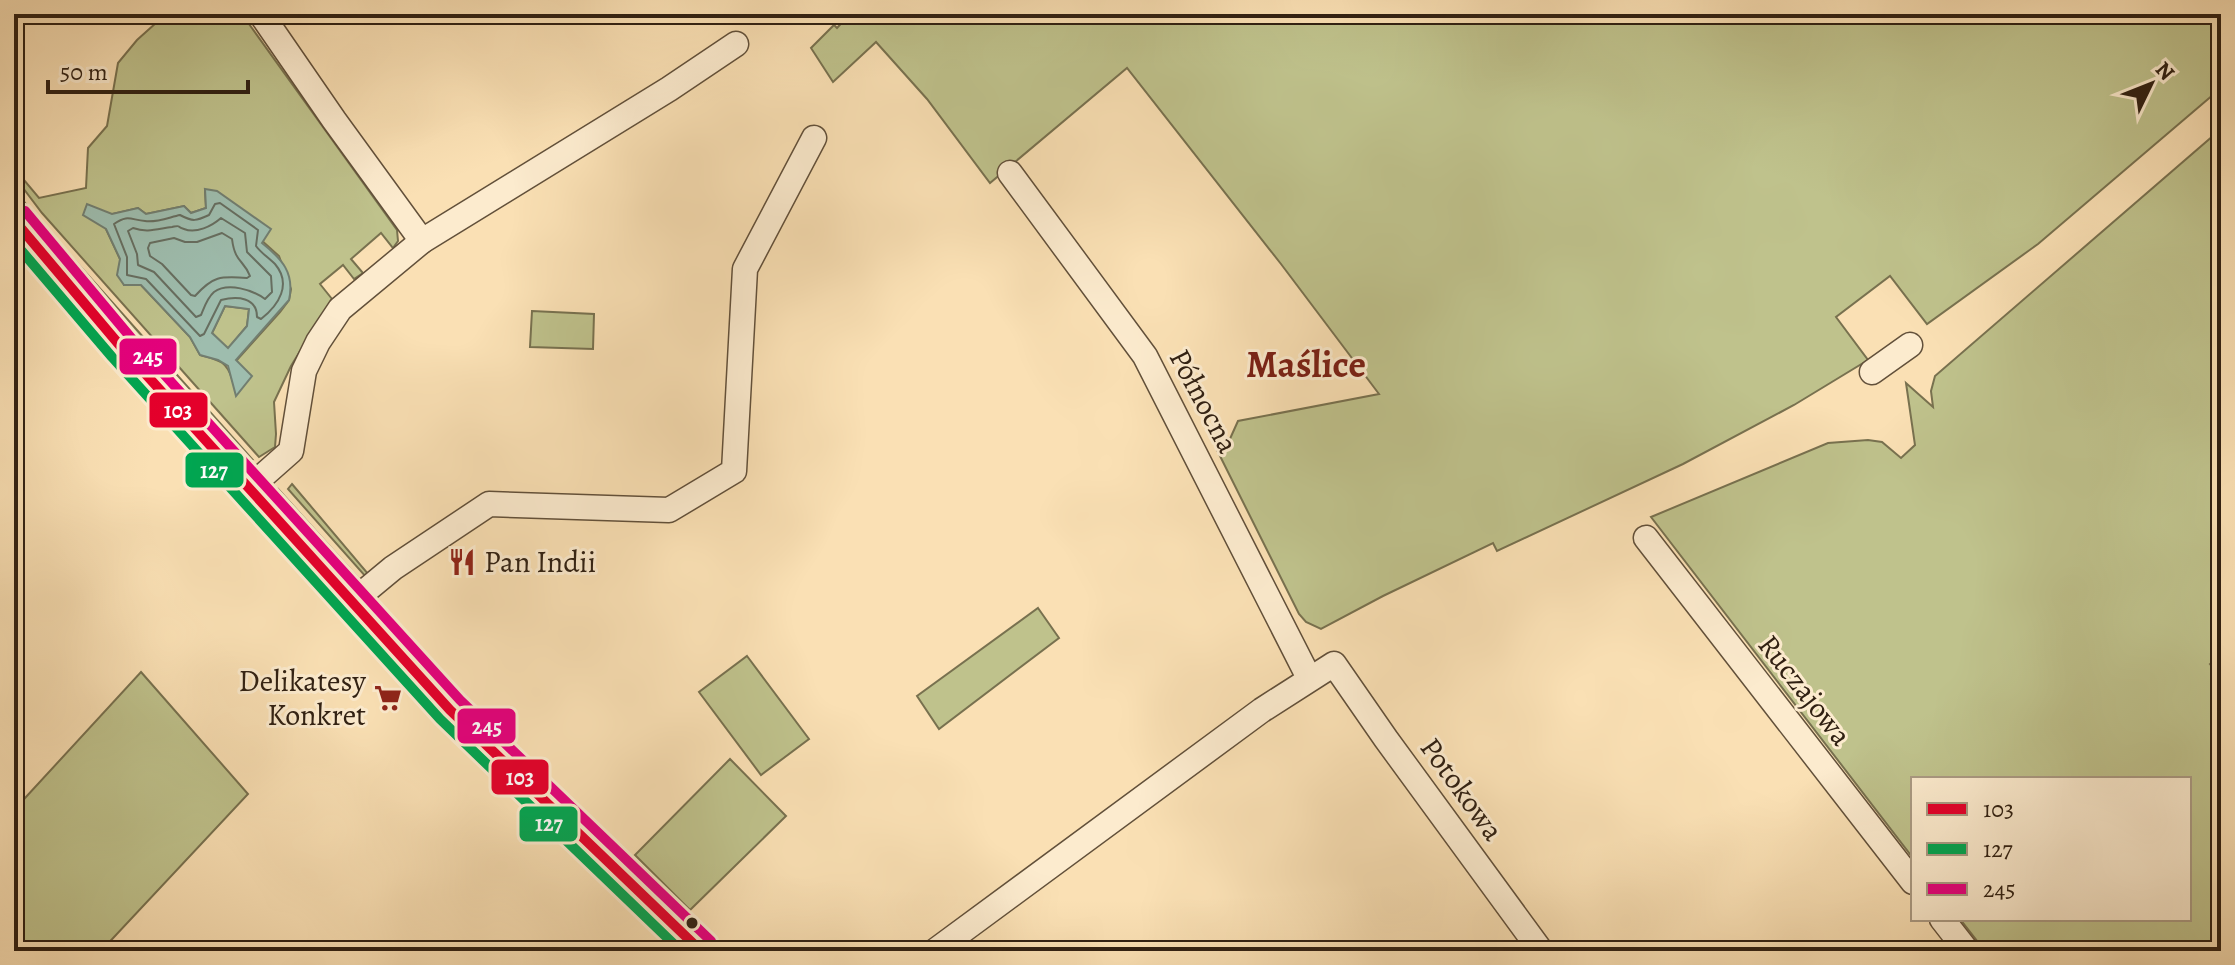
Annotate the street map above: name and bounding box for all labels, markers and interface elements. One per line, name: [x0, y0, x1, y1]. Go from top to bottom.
scale bar: [48, 44, 248, 94]
north arrow: [2111, 44, 2191, 124]
text: N: [2148, 55, 2181, 87]
text: 50 m: [60, 56, 108, 88]
line badge: 245: [118, 337, 178, 376]
district label: Maślice: [1246, 338, 1366, 390]
text: 245: [133, 342, 163, 372]
street label: Północna: [1160, 342, 1248, 460]
line badge: 103: [148, 391, 209, 429]
text: 103: [164, 396, 192, 426]
line badge: 127: [184, 451, 245, 489]
text: 127: [200, 456, 229, 486]
place label: Pan Indii: [484, 542, 596, 582]
restaurant icon: Pan Indii: [447, 547, 477, 577]
street label: Ruczajowa: [1749, 626, 1861, 754]
place label: Delikatesy Konkret: [239, 661, 367, 735]
supermarket icon: Delikatesy Konkret: [373, 683, 403, 713]
line badge: 245: [456, 707, 517, 745]
text: 245: [472, 712, 502, 742]
street label: Potokowa: [1411, 729, 1513, 849]
line badge: 103: [490, 758, 550, 796]
text: 103: [506, 763, 534, 793]
legend: [1911, 777, 2191, 921]
text: 103: [1983, 793, 2014, 825]
line badge: 127: [518, 805, 579, 843]
text: 127: [535, 809, 564, 839]
text: 127: [1983, 833, 2014, 865]
text: 245: [1983, 873, 2016, 905]
unlabelled marker: [684, 915, 700, 931]

